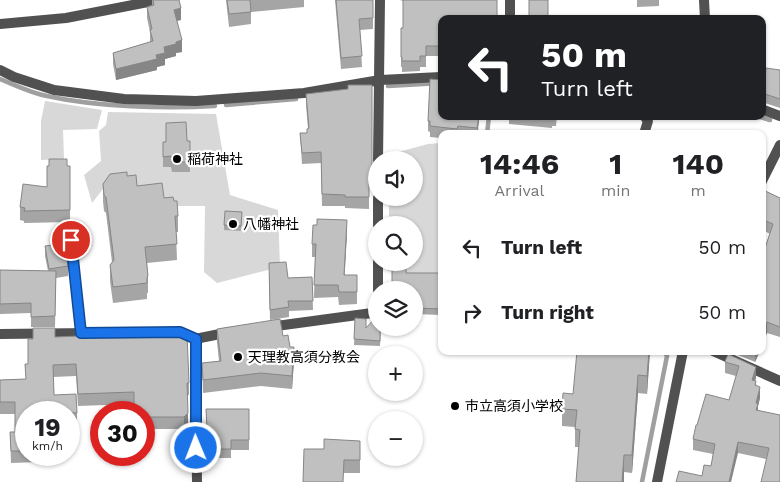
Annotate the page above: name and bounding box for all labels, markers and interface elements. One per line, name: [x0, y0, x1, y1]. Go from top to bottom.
text: 50 m: [541, 34, 627, 76]
icon: left: [458, 35, 523, 100]
text: Turn left: [541, 76, 633, 101]
text: 14:46: [480, 146, 559, 181]
text: 1: [609, 146, 622, 181]
text: 140: [672, 146, 724, 181]
place label: 稲荷神社: [187, 151, 243, 167]
map controls: [368, 151, 423, 466]
button: sound: [368, 151, 423, 206]
marker: 稲荷神社: [171, 153, 183, 165]
text: Arrival: [495, 181, 545, 200]
text: min: [601, 181, 631, 200]
text: m: [691, 181, 706, 200]
place label: 八幡神社: [243, 216, 299, 232]
button: search: [368, 216, 423, 271]
marker: 八幡神社: [227, 218, 239, 230]
pin: [50, 219, 92, 261]
icon: arrive: [57, 226, 85, 254]
icon: left: [458, 234, 486, 262]
text: Turn left: [501, 236, 582, 259]
text: 50 m: [699, 236, 746, 259]
button: layers: [368, 281, 423, 336]
icon: right: [458, 299, 486, 327]
text: Turn right: [501, 301, 594, 324]
text: 50 m: [699, 301, 746, 324]
button: +: [368, 346, 423, 401]
place label: 天理教高須分教会: [248, 349, 360, 365]
marker: 天理教高須分教会: [232, 351, 244, 363]
place label: 市立高須小学校: [465, 398, 563, 414]
marker: 市立高須小学校: [449, 400, 461, 412]
speed limit sign: 30: [90, 401, 155, 466]
button: −: [368, 411, 423, 466]
text: 19: [34, 413, 61, 442]
position arrow: [169, 421, 221, 473]
text: km/h: [32, 439, 63, 453]

